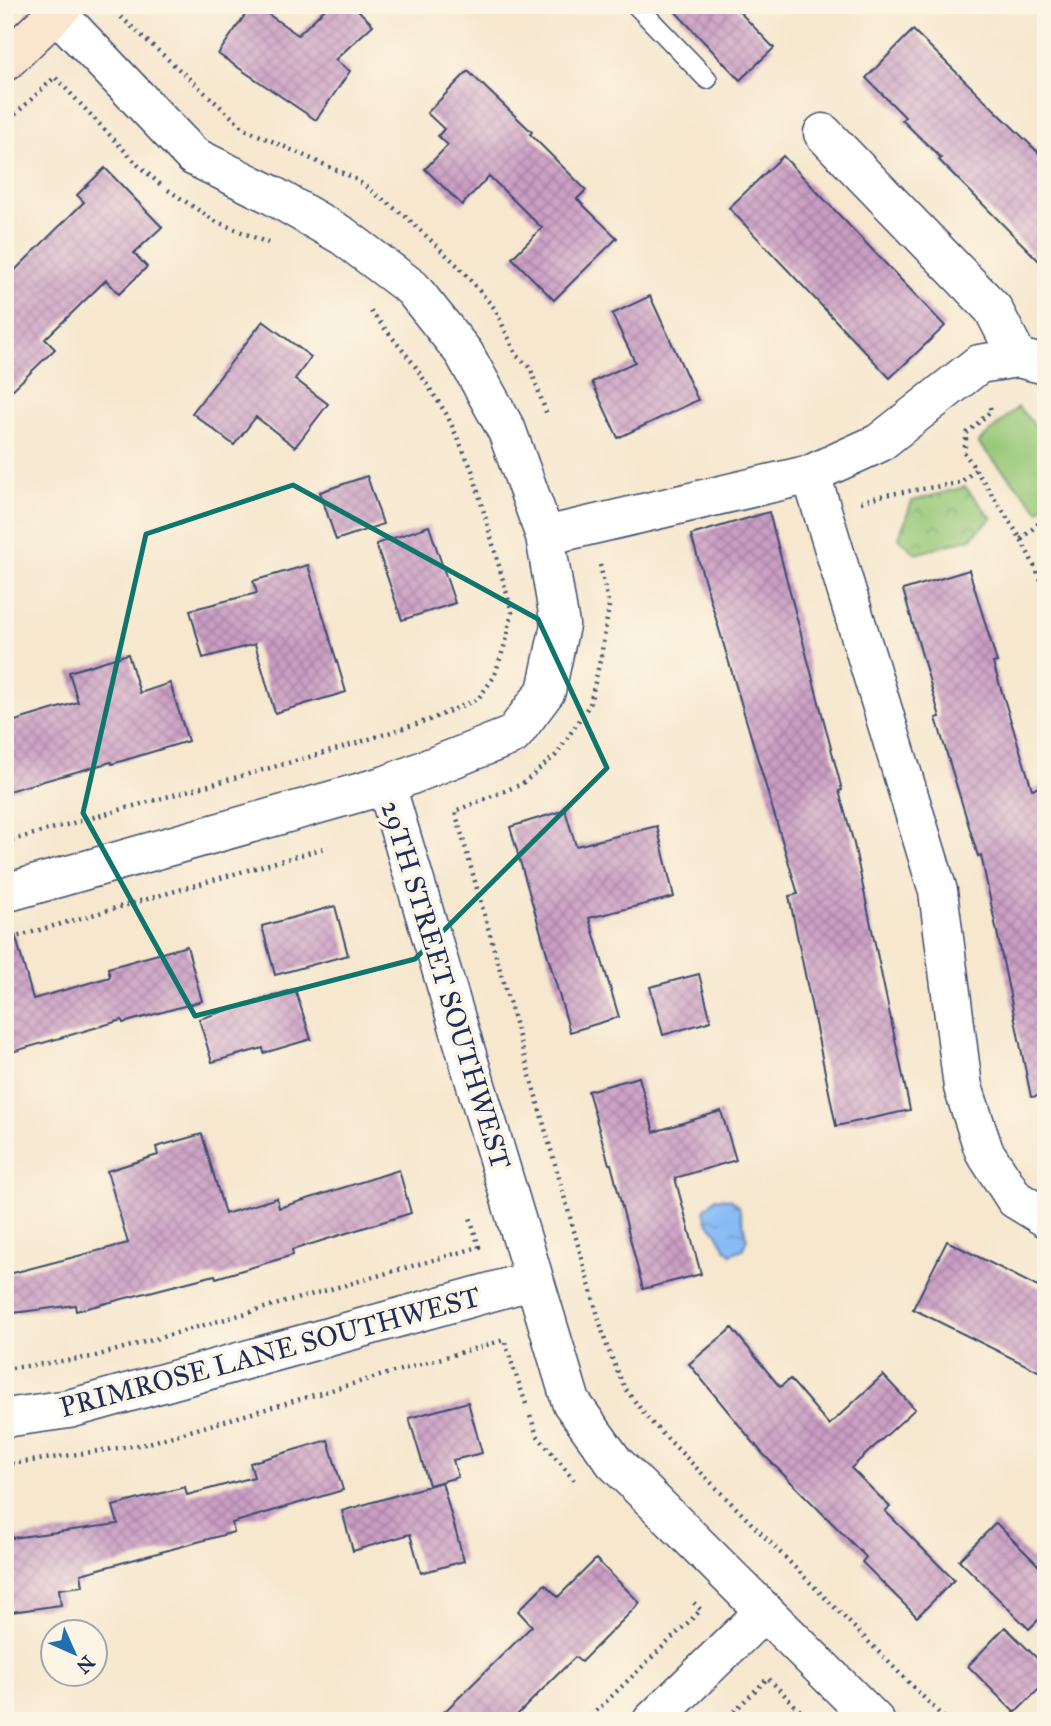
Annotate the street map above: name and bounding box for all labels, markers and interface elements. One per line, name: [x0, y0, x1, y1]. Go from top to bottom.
street label: 29TH STREET SOUTHWEST: [373, 797, 519, 1173]
street label: PRIMROSE LANE SOUTHWEST: [56, 1279, 484, 1425]
north arrow: [38, 1618, 108, 1688]
text: N: [72, 1651, 100, 1679]

